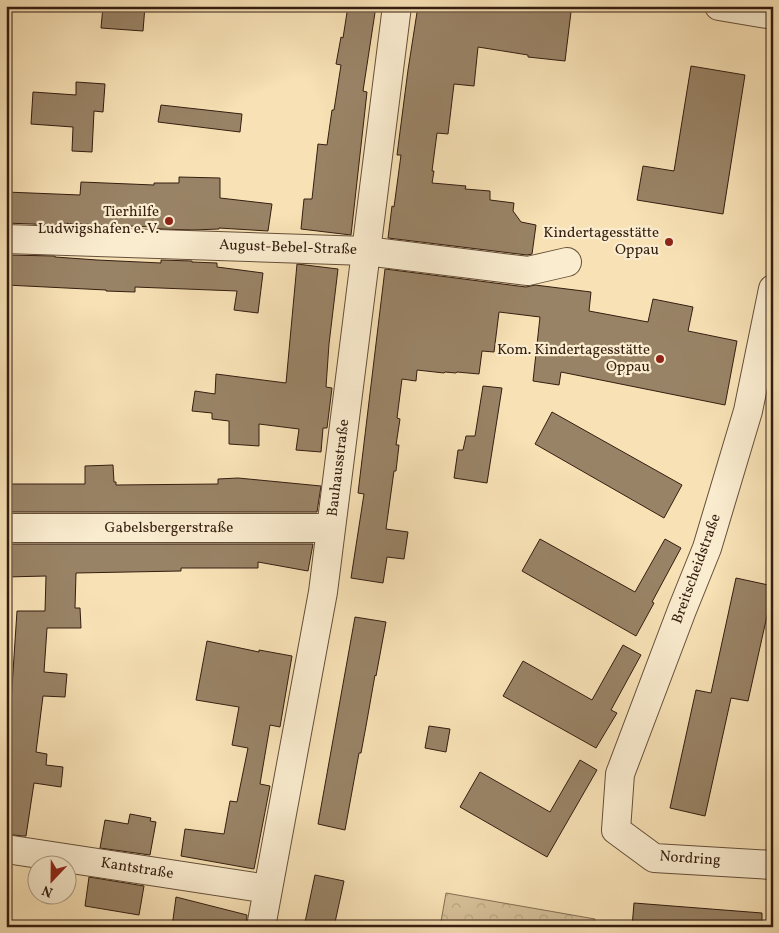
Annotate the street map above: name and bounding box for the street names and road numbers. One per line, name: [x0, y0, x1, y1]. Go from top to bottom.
street label: August-Bebel-Straße: [219, 235, 357, 261]
street label: Bauhausstraße: [323, 418, 355, 518]
street label: Breitscheidstraße: [667, 511, 727, 627]
street label: Gabelsbergerstraße: [105, 518, 233, 539]
street label: Nordring: [659, 846, 722, 872]
street label: Kantstraße: [99, 853, 175, 885]

